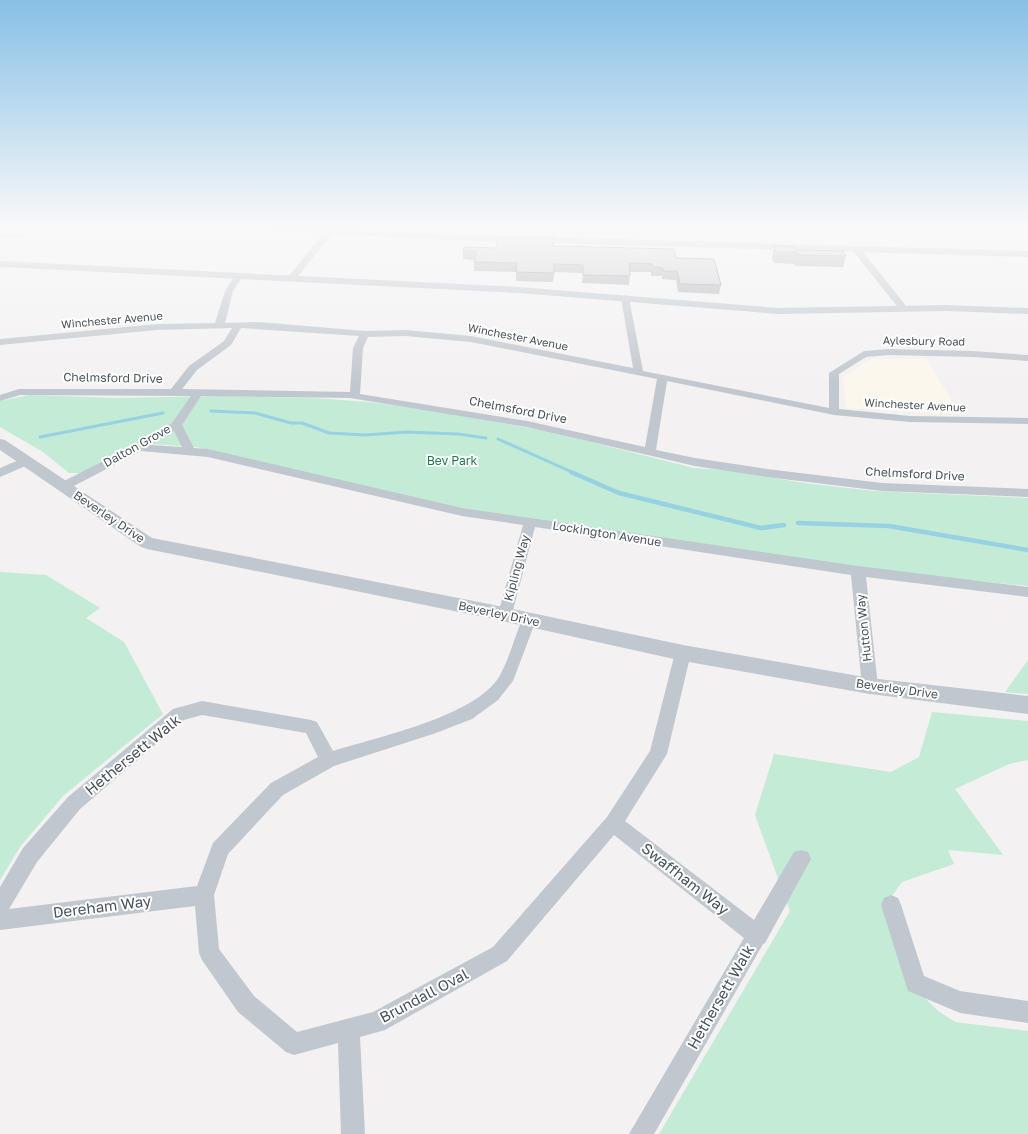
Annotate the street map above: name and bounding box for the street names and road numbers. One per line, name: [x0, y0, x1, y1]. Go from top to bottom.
street label: Winchester Avenue: [61, 309, 163, 330]
street label: Winchester Avenue: [467, 320, 569, 353]
street label: Aylesbury Road: [883, 333, 965, 348]
street label: Chelmsford Drive: [63, 369, 163, 386]
street label: Chelmsford Drive: [468, 393, 568, 426]
street label: Winchester Avenue: [864, 395, 966, 414]
street label: Dalton Grove: [101, 421, 173, 470]
street label: Chelmsford Drive: [865, 463, 965, 484]
street label: Beverley Drive: [71, 487, 148, 546]
street label: Lockington Avenue: [552, 517, 663, 550]
street label: Kipling Way: [500, 533, 533, 603]
street label: Hutton Way: [852, 593, 875, 663]
street label: Beverley Drive: [457, 598, 541, 629]
street label: Beverley Drive: [855, 675, 939, 702]
street label: Hethersett Walk: [81, 710, 184, 798]
street label: Swaffham Way: [638, 838, 733, 918]
street label: Dereham Way: [52, 891, 153, 921]
street label: Hethersett Walk: [683, 941, 758, 1052]
street label: Brundall Oval: [376, 964, 471, 1026]

